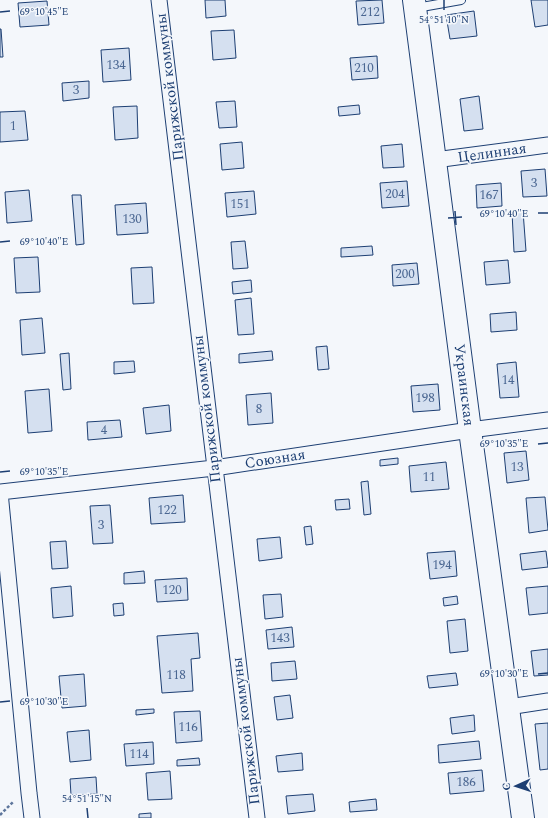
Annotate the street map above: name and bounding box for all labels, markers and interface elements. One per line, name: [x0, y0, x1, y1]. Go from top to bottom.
house number: 212: [360, 2, 380, 22]
text: 69°10'45"E: [20, 4, 68, 20]
street label: Парижской коммуны: [150, 12, 190, 162]
text: 54°51'10"N: [419, 12, 469, 28]
house number: 134: [106, 55, 126, 75]
house number: 210: [354, 58, 374, 78]
house number: 3: [73, 80, 80, 100]
house number: 1: [10, 116, 16, 136]
street label: Целинная: [456, 137, 528, 169]
house number: 3: [531, 173, 538, 193]
house number: 204: [385, 184, 405, 204]
house number: 167: [479, 185, 499, 205]
house number: 151: [230, 194, 250, 214]
text: 69°10'40"E: [480, 206, 528, 222]
house number: 130: [122, 209, 142, 229]
text: 69°10'40"E: [20, 234, 68, 250]
house number: 200: [395, 264, 415, 284]
street label: Парижской коммуны: [187, 334, 227, 484]
street label: Украинская: [448, 343, 480, 427]
house number: 14: [502, 370, 515, 390]
house number: 198: [415, 388, 435, 408]
house number: 8: [256, 399, 262, 419]
house number: 4: [101, 420, 108, 440]
text: 69°10'35"E: [480, 436, 528, 452]
street label: Союзная: [243, 443, 307, 475]
house number: 13: [511, 457, 524, 477]
text: 69°10'35"E: [20, 464, 68, 480]
house number: 11: [423, 467, 436, 487]
house number: 122: [157, 500, 177, 520]
house number: 3: [98, 515, 105, 535]
house number: 194: [432, 555, 452, 575]
house number: 120: [162, 580, 182, 600]
house number: 143: [270, 628, 290, 648]
street label: Парижской коммуны: [226, 656, 266, 806]
house number: 118: [166, 665, 186, 685]
text: 69°10'30"E: [480, 666, 528, 682]
text: 69°10'30"E: [20, 694, 68, 710]
house number: 116: [178, 717, 198, 737]
house number: 114: [129, 744, 149, 764]
north arrow: [496, 766, 536, 806]
house number: 186: [456, 772, 476, 792]
text: С: [498, 782, 515, 791]
text: 54°51'15"N: [62, 791, 112, 807]

